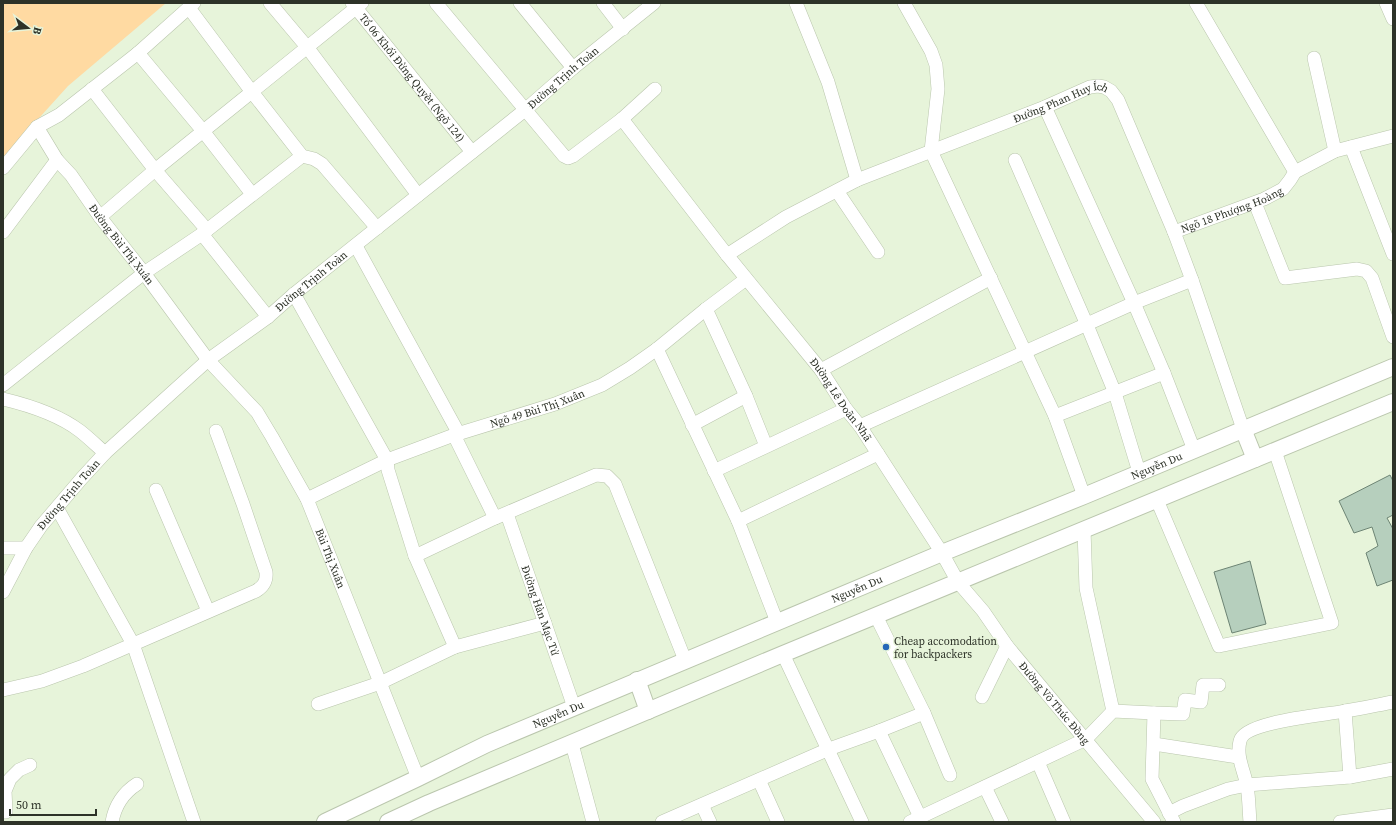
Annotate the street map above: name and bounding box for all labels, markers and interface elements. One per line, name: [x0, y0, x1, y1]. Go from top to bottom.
north arrow: [8, 8, 48, 48]
street label: Tổ 06 Khối Đừng Quyềt (Ngõ 124): [356, 11, 468, 145]
text: B: [29, 25, 45, 36]
street label: Đường Trịnh Toàn: [525, 43, 602, 112]
street label: Đường Phan Huy Ích: [1011, 79, 1112, 127]
street label: Ngõ 18 Phượng Hoàng: [1179, 183, 1286, 237]
street label: Đường Bùi Thị Xuân: [85, 201, 157, 288]
street label: Đường Trịnh Toàn: [272, 247, 351, 315]
street label: Đường Lê Doãn Nhã: [806, 355, 875, 445]
street label: Ngõ 49 Bùi Thị Xuân: [488, 386, 587, 431]
street label: Nguyễn Du: [1129, 449, 1185, 484]
street label: Đường Trịnh Toàn: [34, 456, 104, 533]
street label: Bùi Thị Xuân: [311, 526, 349, 591]
street label: Đường Hàn Mạc Tử: [517, 564, 563, 658]
street label: Nguyễn Du: [829, 572, 886, 607]
place label: Cheap accomodation for backpackers: [894, 634, 997, 662]
marker: Cheap accomodation for backpackers: [881, 642, 891, 652]
street label: Đường Võ Thúc Đồng: [1015, 659, 1093, 748]
street label: Nguyễn Du: [530, 697, 587, 732]
scale bar: [10, 791, 96, 817]
text: 50 m: [16, 797, 42, 813]

